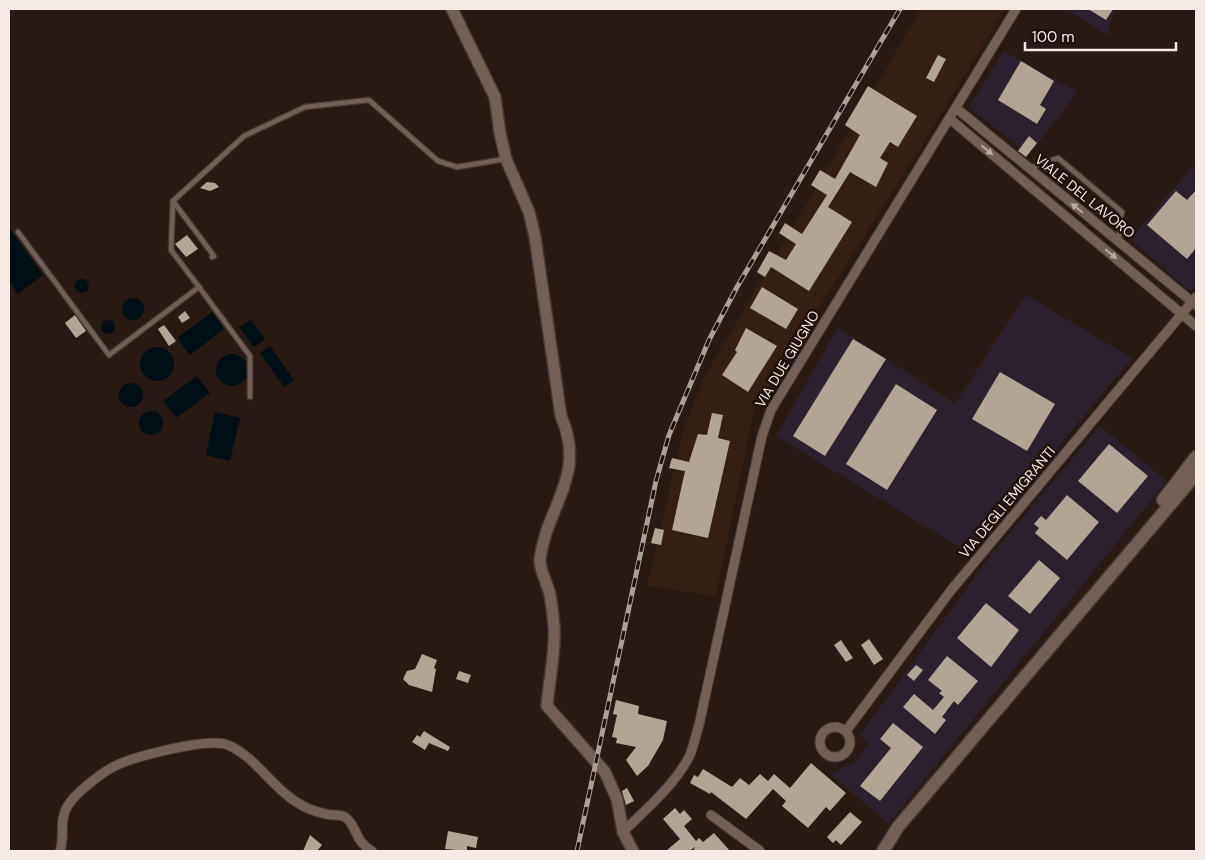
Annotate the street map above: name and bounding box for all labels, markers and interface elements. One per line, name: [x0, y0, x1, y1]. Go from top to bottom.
scale bar: [1025, 20, 1176, 52]
text: 100 m: [1032, 27, 1075, 47]
one-way arrow: [981, 144, 993, 155]
street label: VIALE DEL LAVORO: [1031, 150, 1139, 242]
one-way arrow: [1072, 202, 1084, 214]
one-way arrow: [1105, 249, 1118, 260]
street label: VIA DUE GIUGNO: [751, 307, 823, 411]
street label: VIA DEGLI EMIGRANTI: [955, 443, 1059, 561]

